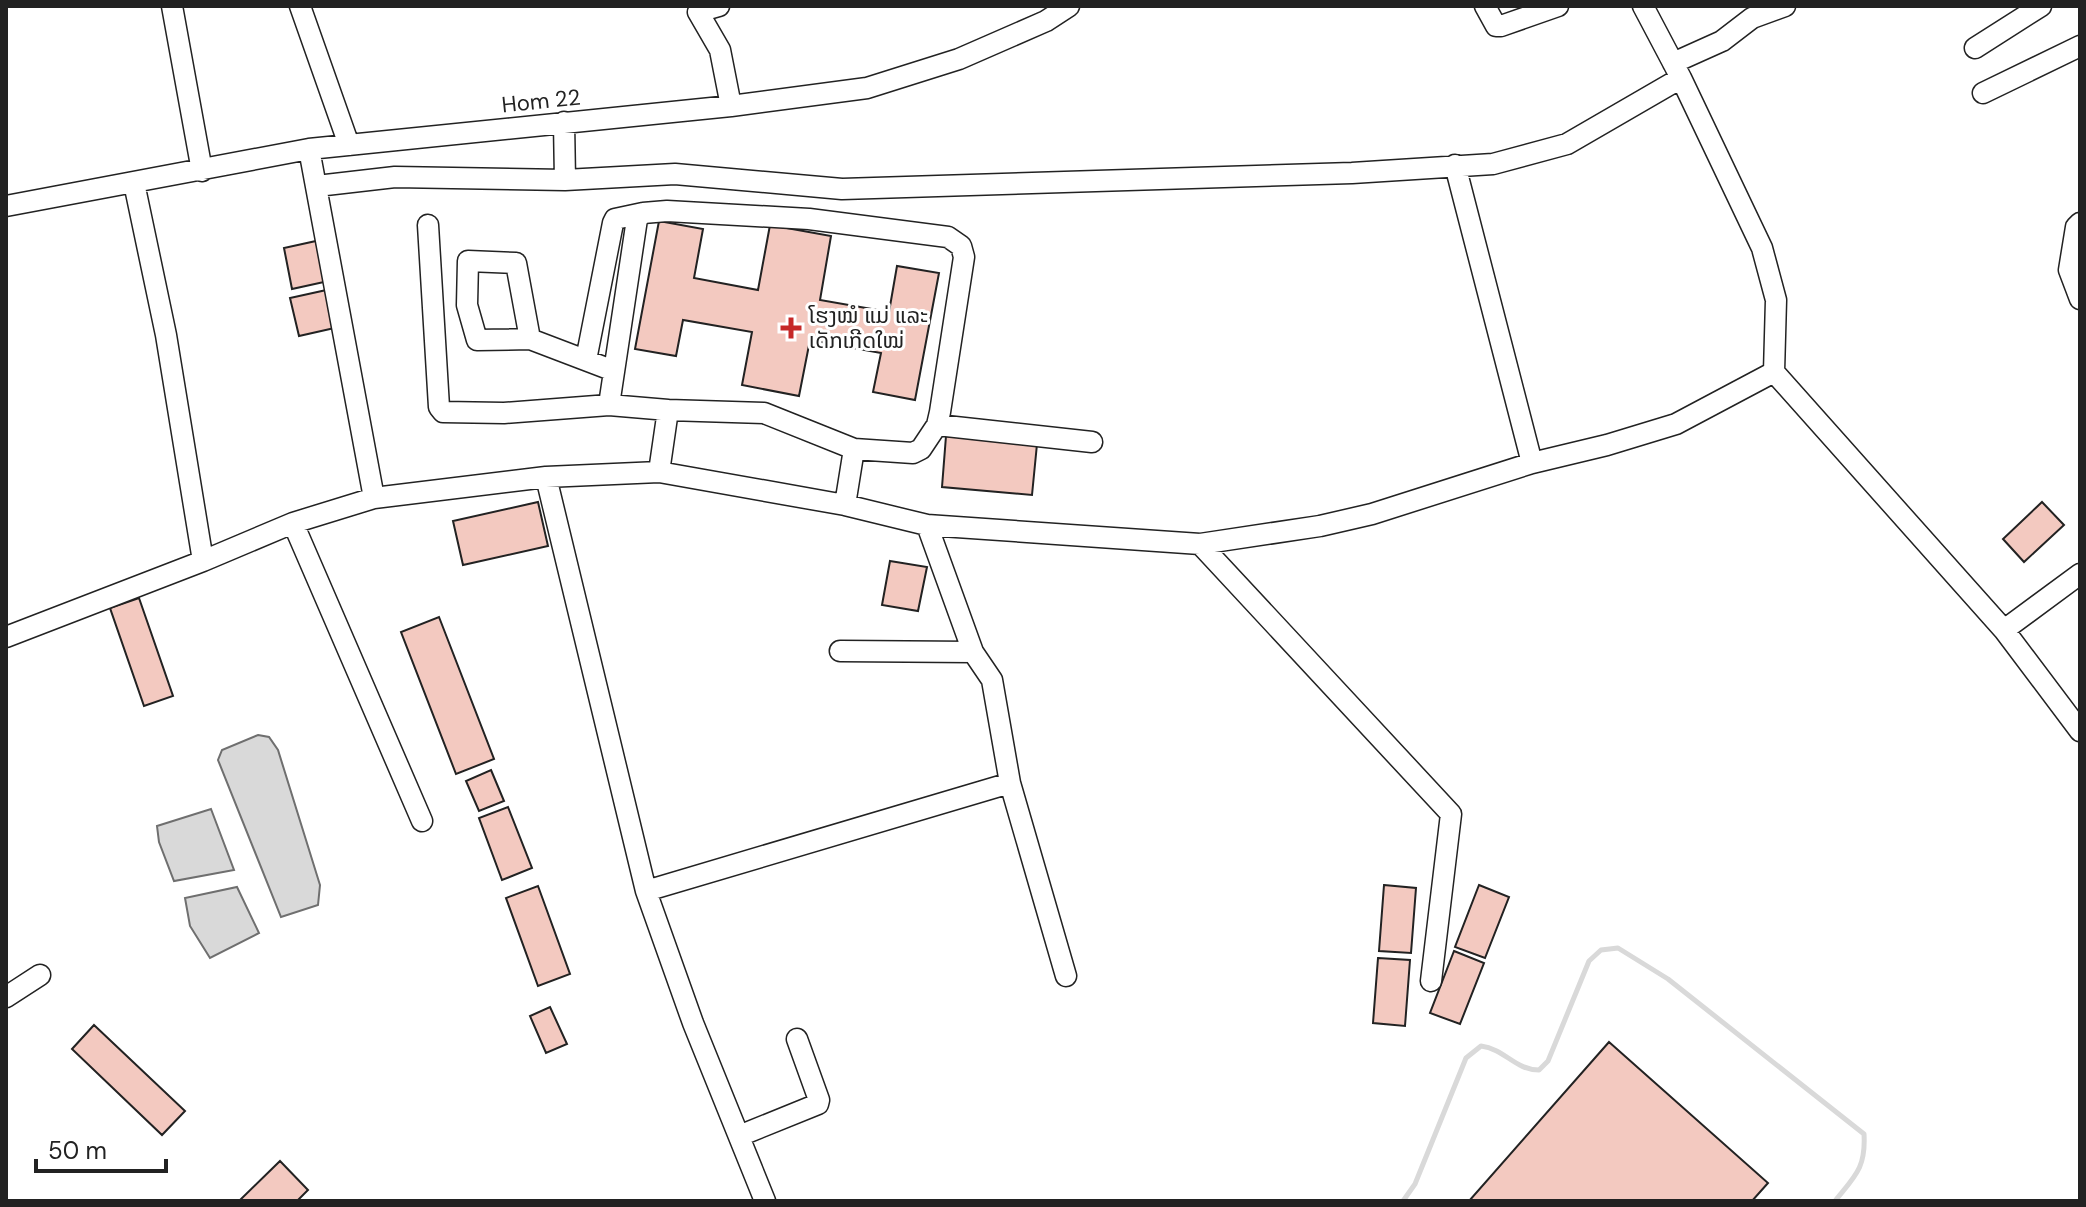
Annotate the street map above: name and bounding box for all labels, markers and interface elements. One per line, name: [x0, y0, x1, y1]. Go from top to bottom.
street label: Hom 22: [500, 82, 582, 120]
place label: ໂຮງໝໍ ແມ່ ແລະ ເດັກເກີດໃໝ່: [808, 301, 928, 355]
marker: ໂຮງໝໍ ແມ່ ແລະ ເດັກເກີດໃໝ່: [780, 317, 802, 339]
scale bar: [36, 1123, 166, 1173]
text: 50 m: [48, 1135, 107, 1166]

